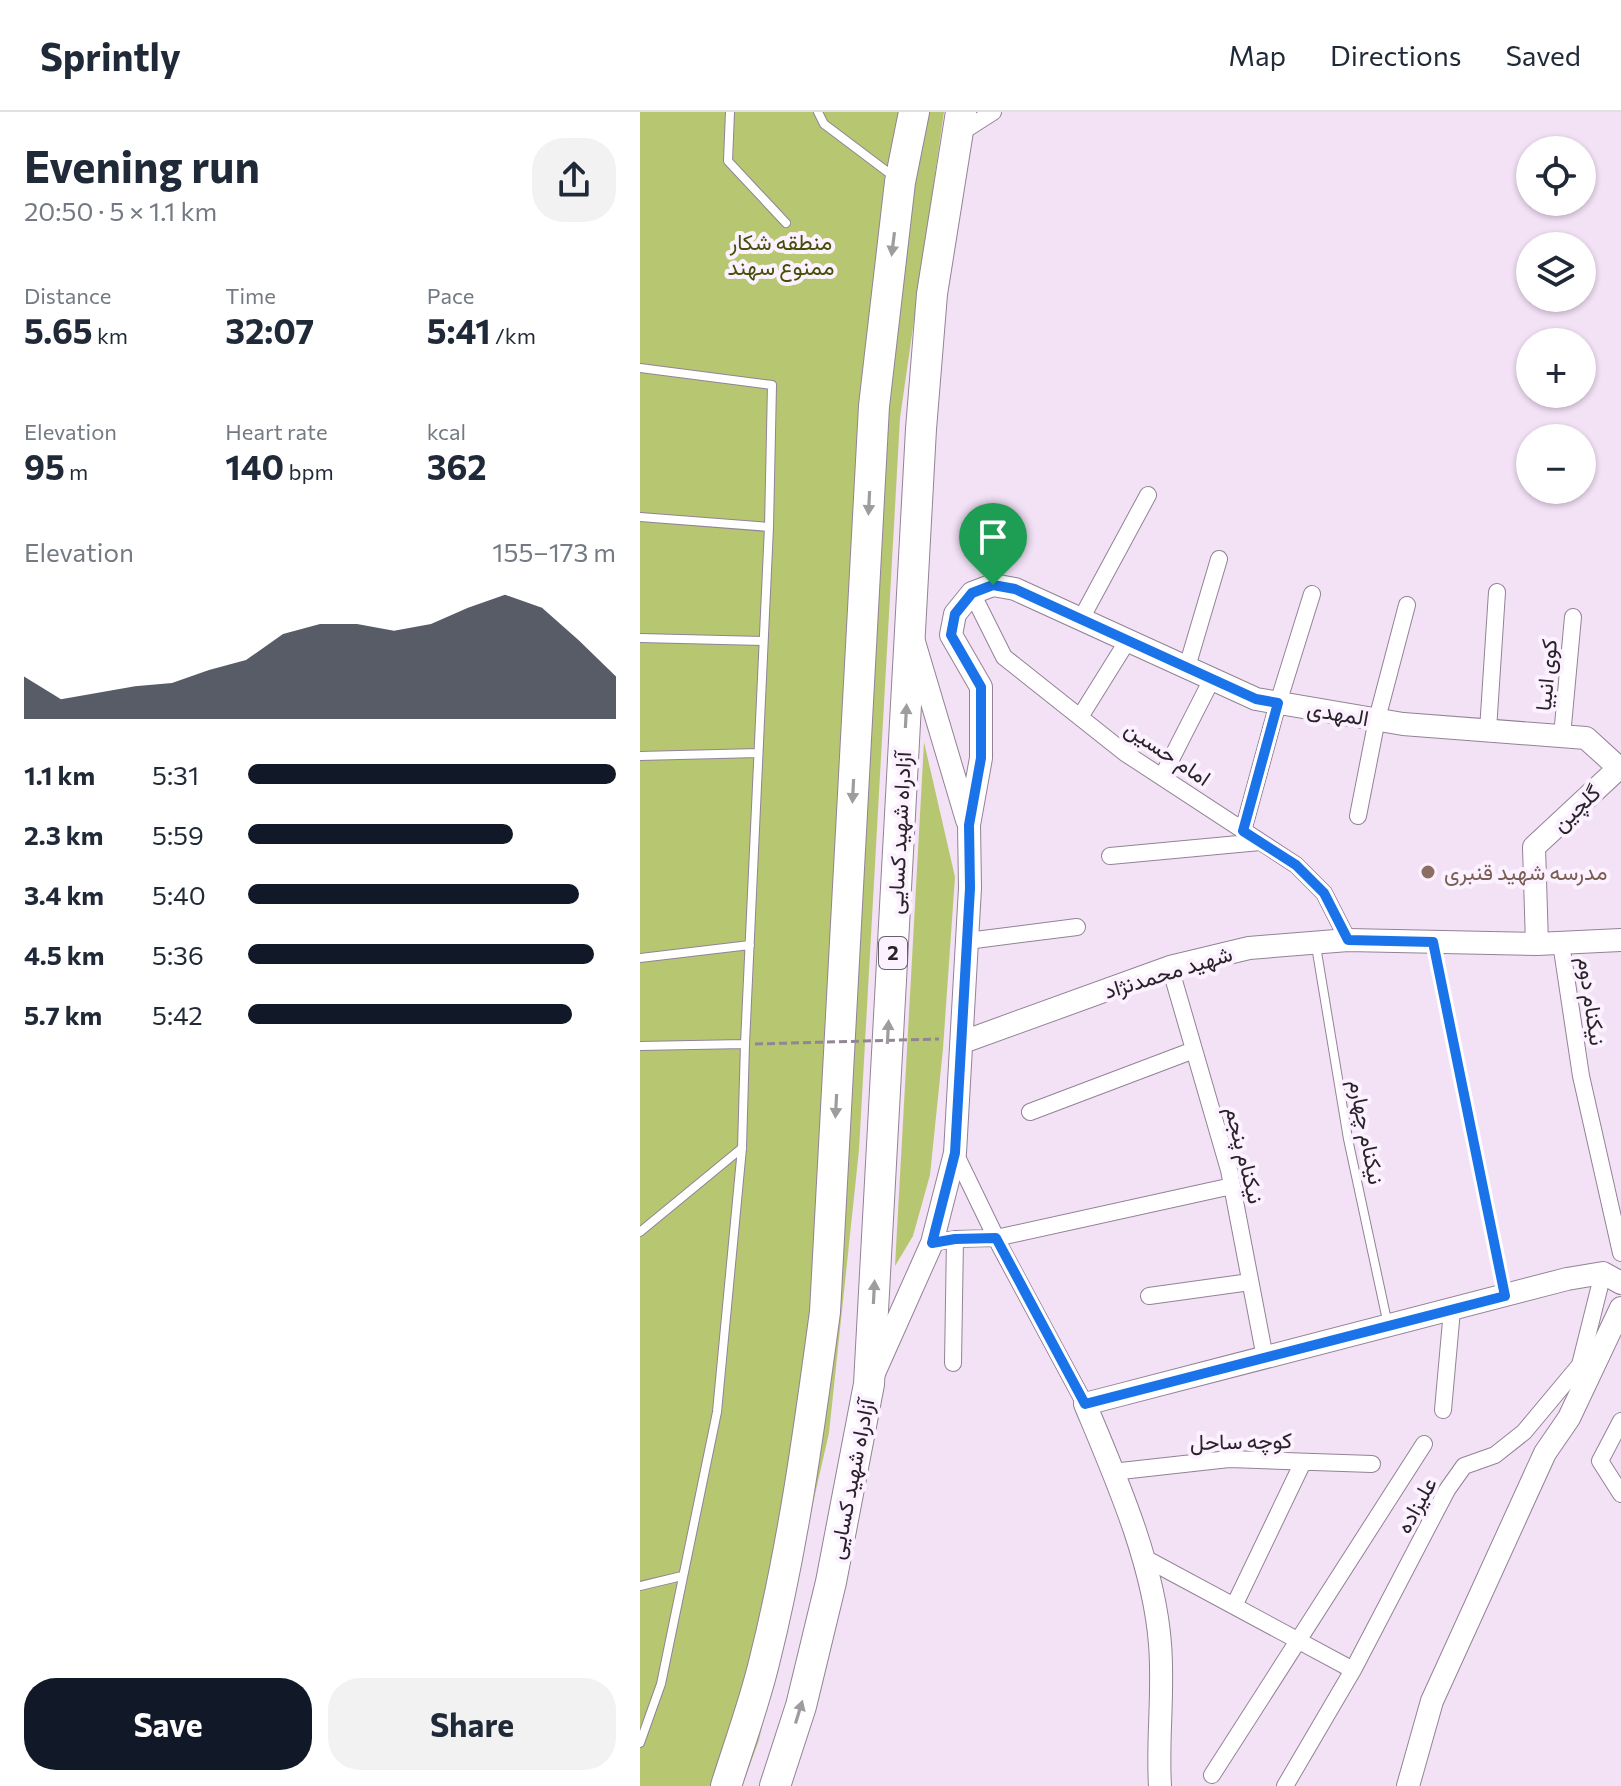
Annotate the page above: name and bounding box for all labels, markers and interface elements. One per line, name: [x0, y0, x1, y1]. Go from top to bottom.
text: Sprintly: [40, 32, 181, 79]
text: Map: [1228, 38, 1286, 72]
text: Directions: [1330, 38, 1461, 72]
text: Saved: [1505, 38, 1581, 72]
map controls: [1516, 136, 1596, 504]
button: locate: [1516, 136, 1596, 216]
text: Evening run: [24, 138, 260, 192]
button: share: [532, 138, 616, 222]
text: 20:50 · 5 × 1.1 km: [24, 195, 217, 226]
park label: منطقه شکار ممنوع سهند: [728, 228, 834, 282]
one-way arrow: [886, 232, 899, 257]
button: layers: [1516, 232, 1596, 312]
text: Distance: [24, 282, 111, 309]
text: Time: [225, 282, 276, 309]
text: Pace: [427, 282, 474, 309]
text: 5.65: [24, 309, 93, 351]
text: 32:07: [225, 309, 314, 351]
text: 5:41: [427, 309, 491, 351]
text: km: [93, 322, 128, 349]
text: /km: [491, 322, 536, 349]
button: +: [1516, 328, 1596, 408]
text: Elevation: [24, 418, 117, 445]
text: Heart rate: [225, 418, 328, 445]
text: kcal: [427, 418, 466, 445]
button: −: [1516, 424, 1596, 504]
text: 95: [24, 445, 65, 487]
text: 140: [225, 445, 284, 487]
text: 362: [427, 445, 487, 487]
text: m: [65, 458, 88, 485]
text: bpm: [284, 458, 334, 485]
one-way arrow: [862, 491, 875, 516]
pin: [959, 503, 1027, 585]
icon: arrive: [971, 515, 1015, 559]
text: Elevation: [24, 536, 134, 567]
text: 155–173 m: [492, 536, 616, 567]
street label: کوی انبیا: [1529, 638, 1563, 712]
street label: المهدی: [1305, 694, 1371, 732]
one-way arrow: [900, 703, 913, 728]
street label: امام حسین: [1119, 714, 1216, 793]
street label: آزادراه شهید کسایی: [881, 749, 917, 915]
text: 1.1 km: [24, 759, 95, 790]
text: 5:31: [152, 759, 199, 790]
street label: گلچین: [1546, 778, 1607, 838]
one-way arrow: [847, 779, 860, 804]
text: 2.3 km: [24, 819, 103, 850]
text: 5:59: [152, 819, 204, 850]
place label: مدرسه شهید قنبری: [1444, 858, 1608, 886]
marker: مدرسه شهید قنبری: [1419, 863, 1437, 881]
text: 3.4 km: [24, 879, 104, 910]
text: 5:40: [152, 879, 206, 910]
road number: 2: [879, 937, 907, 969]
text: 4.5 km: [24, 939, 104, 970]
text: 5:36: [152, 939, 204, 970]
street label: شهید محمدنژاد: [1100, 939, 1236, 1005]
street label: نیکنام دوم: [1571, 955, 1612, 1047]
text: 5.7 km: [24, 999, 102, 1030]
text: 5:42: [152, 999, 203, 1030]
one-way arrow: [882, 1019, 895, 1044]
street label: نیکنام چهارم: [1342, 1077, 1391, 1187]
one-way arrow: [830, 1094, 843, 1119]
street label: نیکنام پنجم: [1218, 1104, 1271, 1207]
one-way arrow: [868, 1279, 881, 1304]
street label: آزادراه شهید کسایی: [822, 1395, 881, 1562]
street label: کوچه ساحل: [1190, 1426, 1293, 1457]
street label: علیزاده: [1389, 1472, 1443, 1538]
button: Save: [24, 1678, 312, 1770]
button: Share: [328, 1678, 616, 1770]
one-way arrow: [793, 1700, 806, 1724]

